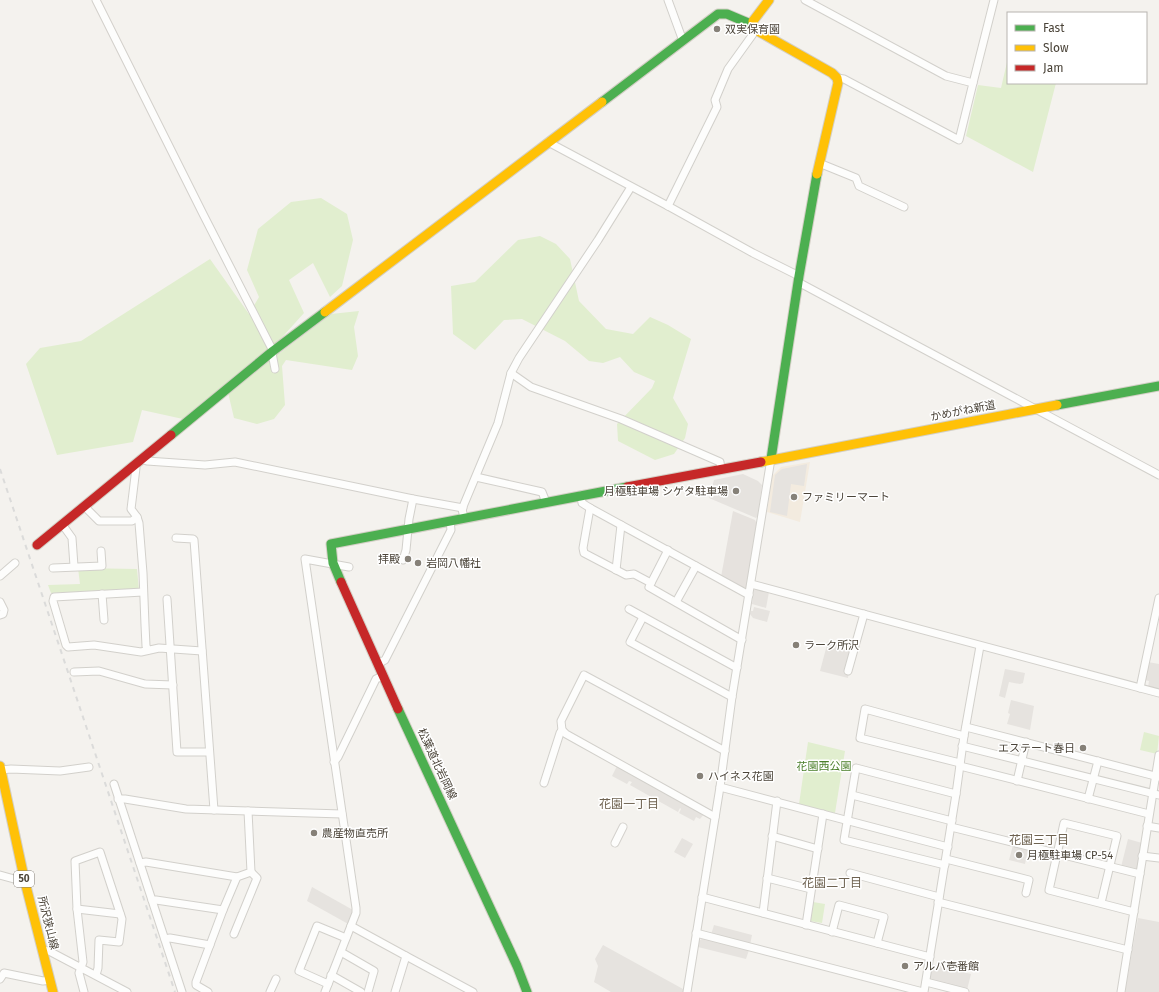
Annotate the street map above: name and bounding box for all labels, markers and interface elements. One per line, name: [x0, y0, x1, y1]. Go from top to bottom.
legend: [1007, 12, 1147, 84]
text: Fast: [1043, 21, 1065, 35]
place label: 双実保育園: [725, 23, 780, 36]
marker: 双実保育園: [712, 24, 722, 34]
text: Slow: [1043, 41, 1069, 55]
text: Jam: [1043, 61, 1063, 75]
street label: かめがね新道: [929, 398, 997, 424]
place label: 月極駐車場 シゲタ駐車場: [604, 485, 728, 498]
marker: 月極駐車場 シゲタ駐車場: [731, 486, 741, 496]
place label: ファミリーマート: [802, 491, 890, 504]
marker: ファミリーマート: [789, 492, 799, 502]
place label: 拝殿: [378, 553, 400, 566]
marker: 拝殿: [403, 554, 413, 564]
place label: 岩岡八幡社: [426, 557, 481, 570]
marker: 岩岡八幡社: [413, 558, 423, 568]
place label: ラーク所沢: [804, 639, 859, 652]
marker: ラーク所沢: [791, 640, 801, 650]
street label: 松葉道北岩岡線: [415, 726, 459, 802]
place label: エステート春日: [998, 742, 1075, 755]
marker: エステート春日: [1078, 743, 1088, 753]
park label: 花園西公園: [797, 760, 852, 773]
place label: ハイネス花園: [708, 770, 774, 783]
marker: ハイネス花園: [695, 771, 705, 781]
district label: 花園一丁目: [599, 797, 659, 811]
place label: 農産物直売所: [322, 827, 389, 840]
marker: 農産物直売所: [309, 828, 319, 838]
district label: 花園三丁目: [1009, 833, 1069, 847]
place label: 月極駐車場 CP-54: [1027, 849, 1113, 862]
marker: 月極駐車場 CP-54: [1014, 850, 1024, 860]
road number: 50: [14, 871, 34, 887]
district label: 花園二丁目: [802, 876, 862, 890]
street label: 所沢狭山線: [35, 895, 61, 951]
place label: アルバ壱番館: [913, 960, 979, 973]
marker: アルバ壱番館: [900, 961, 910, 971]

